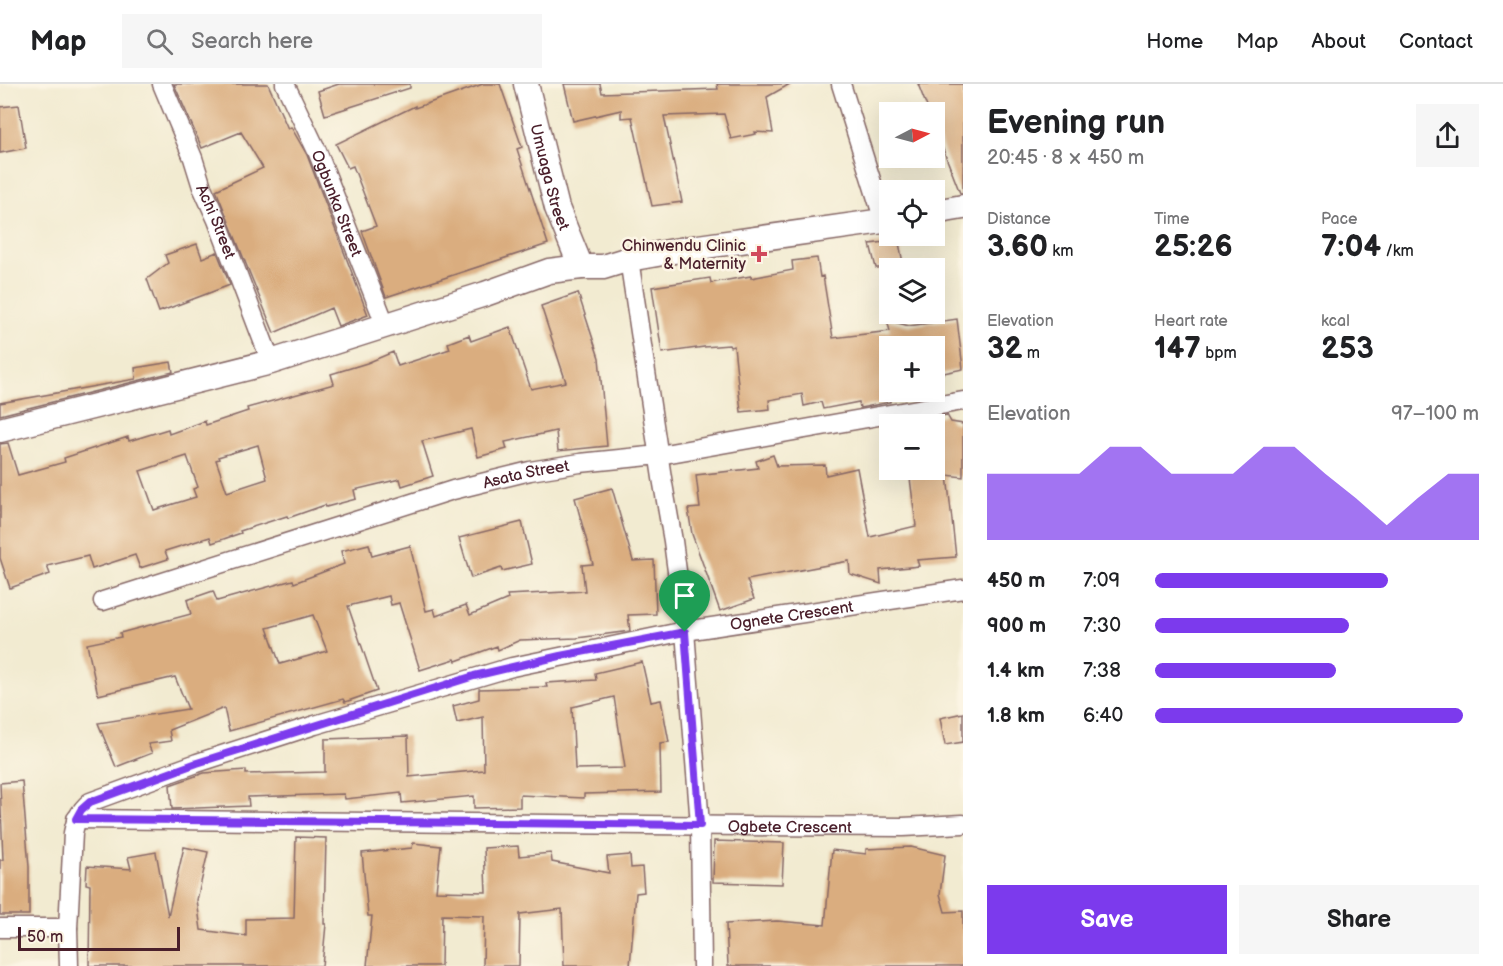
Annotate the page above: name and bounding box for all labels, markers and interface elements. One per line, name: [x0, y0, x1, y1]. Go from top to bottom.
search box: [122, 14, 542, 68]
text: Map: [30, 25, 86, 58]
icon: search: [143, 25, 176, 58]
text: Search here: [191, 28, 313, 55]
text: Home: [1146, 29, 1203, 54]
text: Map: [1236, 29, 1278, 54]
text: About: [1311, 29, 1366, 54]
text: Contact: [1399, 29, 1473, 54]
north arrow: [879, 102, 945, 168]
map controls: [879, 102, 945, 480]
text: Evening run: [987, 103, 1165, 143]
button: share: [1416, 104, 1479, 167]
street label: Umuaga Street: [525, 122, 573, 233]
text: 20:45 · 8 × 450 m: [987, 146, 1144, 170]
street label: Ogbunka Street: [307, 148, 365, 259]
button: locate: [879, 180, 945, 246]
street label: Achi Street: [191, 182, 239, 262]
text: Distance: [987, 210, 1051, 229]
text: Time: [1154, 210, 1189, 229]
text: Pace: [1321, 210, 1357, 229]
text: 3.60: [987, 229, 1048, 265]
text: 25:26: [1154, 229, 1233, 265]
text: 7:04: [1321, 229, 1381, 265]
place label: Chinwendu Clinic & Maternity: [622, 237, 747, 274]
text: km: [1048, 242, 1073, 261]
text: /km: [1381, 242, 1414, 261]
marker: Chinwendu Clinic & Maternity: [750, 245, 768, 263]
button: layers: [879, 258, 945, 324]
text: Elevation: [987, 312, 1054, 331]
text: Heart rate: [1154, 312, 1228, 331]
text: kcal: [1321, 312, 1350, 331]
text: 32: [987, 331, 1023, 367]
text: 147: [1154, 331, 1201, 367]
text: 253: [1321, 331, 1374, 367]
button: +: [879, 336, 945, 402]
text: m: [1023, 344, 1040, 363]
text: bpm: [1201, 344, 1237, 363]
text: Elevation: [987, 402, 1070, 426]
text: 97–100 m: [1391, 402, 1479, 426]
button: −: [879, 414, 945, 480]
street label: Asata Street: [481, 457, 571, 493]
text: 450 m: [987, 569, 1045, 593]
text: 7:09: [1083, 569, 1120, 593]
pin: [659, 570, 710, 632]
icon: arrive: [668, 579, 701, 612]
street label: Ognete Crescent: [729, 598, 855, 635]
text: 900 m: [987, 614, 1046, 638]
text: 7:30: [1083, 614, 1121, 638]
text: 1.4 km: [987, 659, 1045, 683]
text: 7:38: [1083, 659, 1121, 683]
text: 1.8 km: [987, 704, 1045, 728]
text: 6:40: [1083, 704, 1123, 728]
street label: Ogbete Crescent: [728, 818, 852, 838]
button: Save: [987, 885, 1227, 954]
button: Share: [1239, 885, 1479, 954]
scale bar: [18, 924, 180, 952]
text: 50 m: [27, 928, 63, 947]

